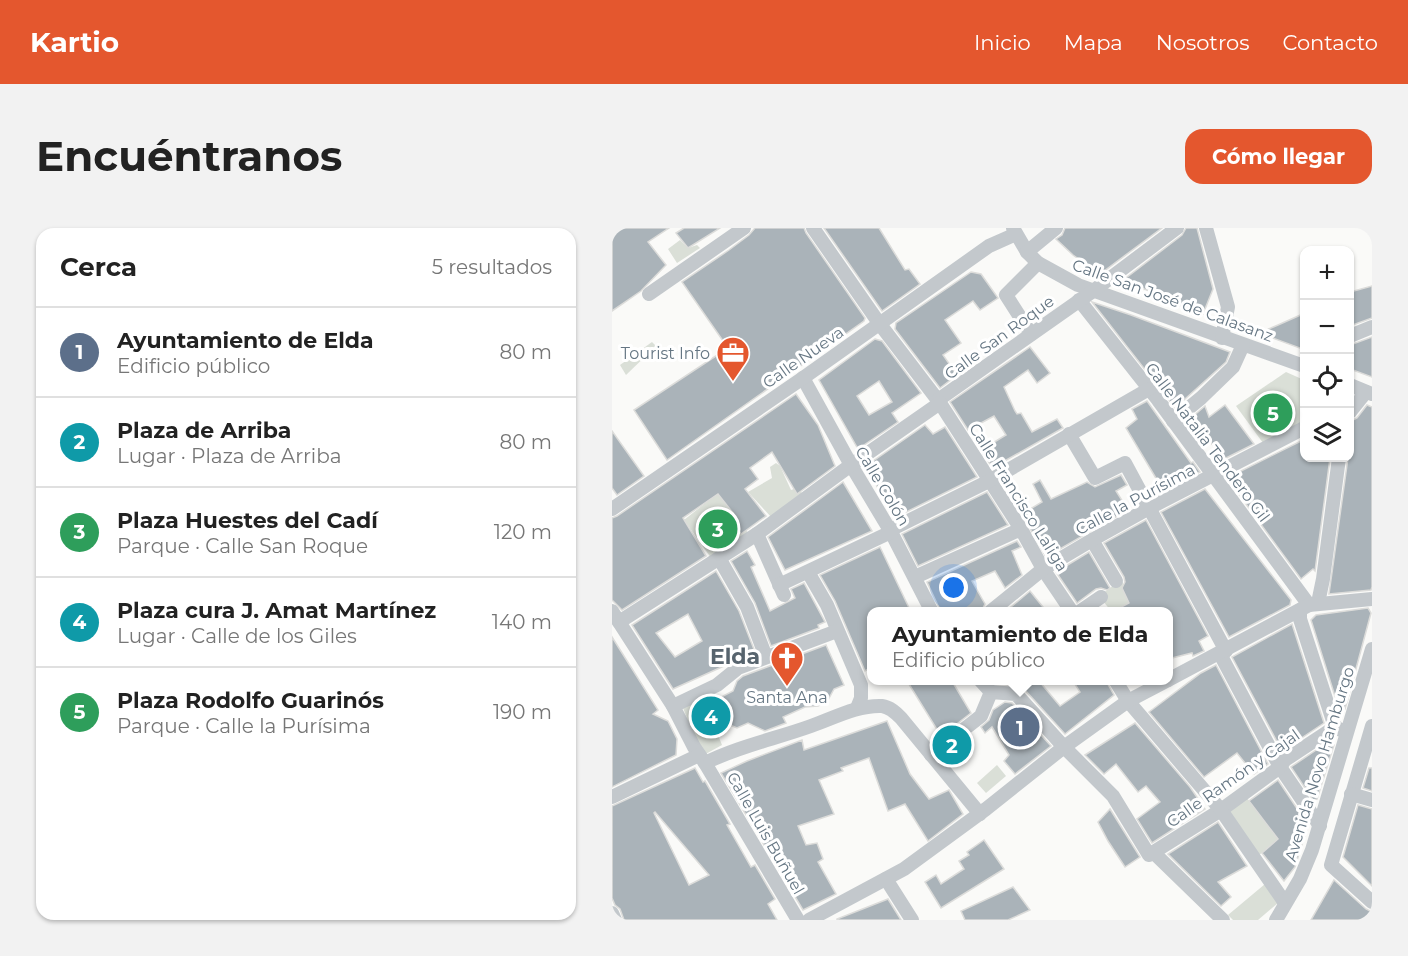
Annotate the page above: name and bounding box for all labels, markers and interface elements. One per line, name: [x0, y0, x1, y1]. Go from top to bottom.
text: Kartio: [30, 25, 119, 59]
text: Inicio: [974, 30, 1031, 55]
text: Mapa: [1064, 30, 1123, 55]
text: Nosotros: [1156, 30, 1249, 55]
text: Contacto: [1282, 30, 1378, 55]
button: Cómo llegar: [1185, 129, 1372, 184]
text: Encuéntranos: [36, 130, 342, 182]
map controls: [1300, 246, 1354, 462]
button: +: [1300, 246, 1354, 300]
text: Cerca: [60, 251, 137, 283]
text: 5 resultados: [432, 255, 552, 279]
street label: Calle San José de Calasanz: [1070, 255, 1276, 346]
street label: Calle San Roque: [941, 291, 1058, 383]
button: −: [1300, 300, 1354, 354]
street label: Calle Nueva: [759, 323, 847, 392]
text: Ayuntamiento de Elda: [117, 327, 374, 354]
office icon: Tourist Info: [715, 335, 751, 382]
text: 1: [76, 340, 83, 364]
text: 80 m: [500, 340, 552, 364]
place label: Tourist Info: [621, 344, 710, 363]
text: Edificio público: [117, 354, 270, 378]
button: locate: [1300, 354, 1354, 408]
street label: Calle Natalia Tendero Gil: [1142, 359, 1274, 526]
pin: 5: [1254, 390, 1292, 435]
button: layers: [1300, 408, 1354, 462]
text: Plaza de Arriba: [117, 417, 291, 444]
street label: Calle Francisco Laliga: [965, 420, 1072, 575]
text: 2: [74, 430, 85, 454]
text: 80 m: [500, 430, 552, 454]
street label: Calle Colón: [851, 443, 914, 529]
text: Lugar · Plaza de Arriba: [117, 444, 342, 468]
street label: Calle la Purísima: [1072, 460, 1198, 539]
pin: 3: [698, 506, 738, 552]
text: Plaza Huestes del Cadí: [117, 507, 378, 534]
text: 3: [74, 520, 85, 544]
text: 120 m: [494, 520, 552, 544]
text: Parque · Calle San Roque: [117, 534, 368, 558]
your location: [939, 573, 968, 602]
text: Plaza cura J. Amat Martínez: [117, 597, 436, 624]
popup: [867, 607, 1173, 685]
text: 4: [73, 610, 86, 634]
text: 140 m: [492, 610, 552, 634]
text: Ayuntamiento de Elda: [892, 621, 1148, 648]
text: Lugar · Calle de los Giles: [117, 624, 357, 648]
church icon: Santa Ana: [769, 640, 805, 687]
district label: Elda: [710, 643, 760, 670]
text: Edificio público: [892, 648, 1045, 672]
street label: Avenida Novo Hamburgo: [1281, 665, 1358, 864]
text: Plaza Rodolfo Guarinós: [117, 687, 384, 714]
place label: Santa Ana: [746, 688, 828, 707]
pin: 4: [692, 694, 730, 738]
text: 5: [74, 700, 85, 724]
text: 190 m: [493, 700, 552, 724]
pin: 1: [1000, 704, 1040, 750]
text: Parque · Calle la Purísima: [117, 714, 371, 738]
pin: 2: [932, 722, 972, 768]
street label: Calle Ramón y Cajal: [1163, 725, 1303, 831]
street label: Calle Luis Buñuel: [723, 769, 808, 898]

